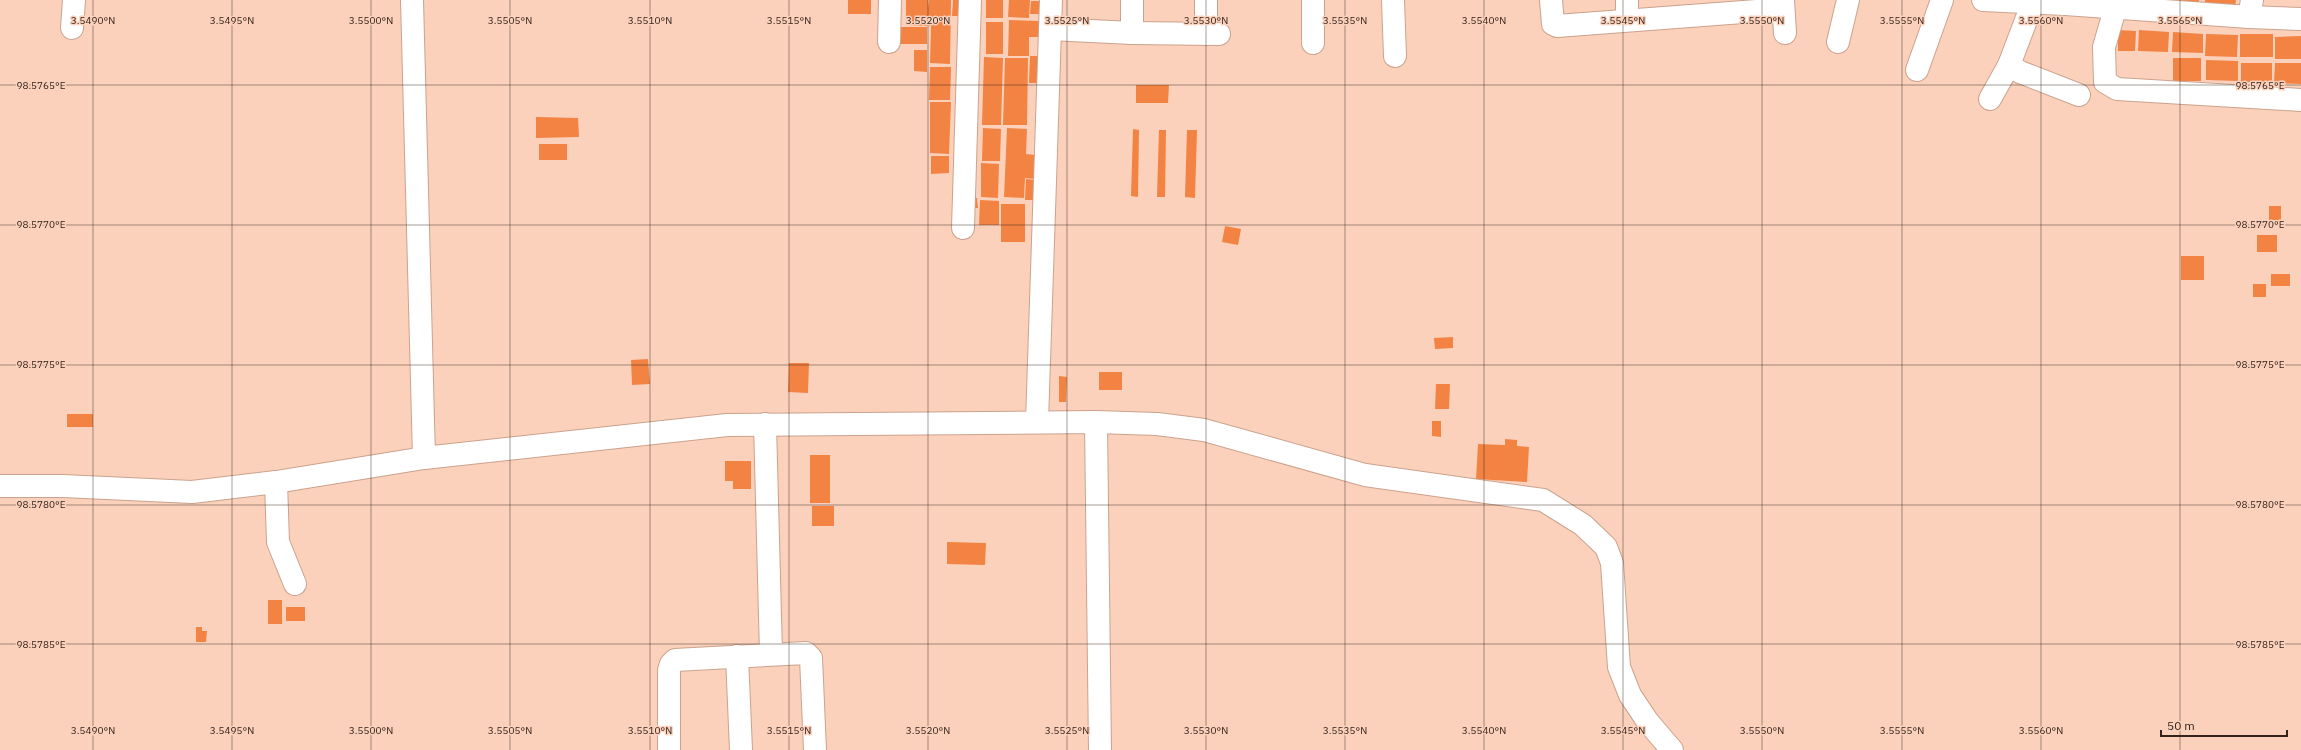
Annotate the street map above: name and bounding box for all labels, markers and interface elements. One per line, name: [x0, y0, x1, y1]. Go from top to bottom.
text: 3.5490°N: [71, 14, 115, 27]
text: 3.5495°N: [210, 14, 254, 27]
text: 3.5500°N: [349, 14, 393, 27]
text: 3.5505°N: [488, 14, 532, 27]
text: 3.5510°N: [628, 14, 672, 27]
text: 3.5515°N: [767, 14, 811, 27]
text: 3.5520°N: [906, 14, 950, 27]
text: 3.5525°N: [1045, 14, 1089, 27]
text: 3.5530°N: [1184, 14, 1228, 27]
text: 3.5535°N: [1323, 14, 1367, 27]
text: 3.5540°N: [1462, 14, 1506, 27]
text: 3.5545°N: [1601, 14, 1645, 27]
text: 3.5550°N: [1740, 14, 1784, 27]
text: 3.5555°N: [1880, 14, 1924, 27]
text: 3.5560°N: [2019, 14, 2063, 27]
text: 3.5565°N: [2158, 14, 2202, 27]
text: 98.5765°E: [16, 79, 66, 92]
text: 98.5765°E: [2235, 79, 2285, 92]
text: 98.5770°E: [16, 218, 66, 231]
text: 98.5770°E: [2235, 218, 2285, 231]
text: 98.5775°E: [16, 358, 66, 371]
text: 98.5775°E: [2235, 358, 2285, 371]
text: 98.5780°E: [16, 498, 66, 511]
text: 98.5780°E: [2235, 498, 2285, 511]
text: 98.5785°E: [16, 638, 66, 651]
text: 98.5785°E: [2235, 638, 2285, 651]
scale bar: [2161, 712, 2287, 738]
text: 50 m: [2167, 718, 2195, 733]
text: 3.5490°N: [71, 724, 115, 737]
text: 3.5495°N: [210, 724, 254, 737]
text: 3.5500°N: [349, 724, 393, 737]
text: 3.5505°N: [488, 724, 532, 737]
text: 3.5510°N: [628, 724, 672, 737]
text: 3.5515°N: [767, 724, 811, 737]
text: 3.5520°N: [906, 724, 950, 737]
text: 3.5525°N: [1045, 724, 1089, 737]
text: 3.5530°N: [1184, 724, 1228, 737]
text: 3.5535°N: [1323, 724, 1367, 737]
text: 3.5540°N: [1462, 724, 1506, 737]
text: 3.5545°N: [1601, 724, 1645, 737]
text: 3.5550°N: [1740, 724, 1784, 737]
text: 3.5555°N: [1880, 724, 1924, 737]
text: 3.5560°N: [2019, 724, 2063, 737]

